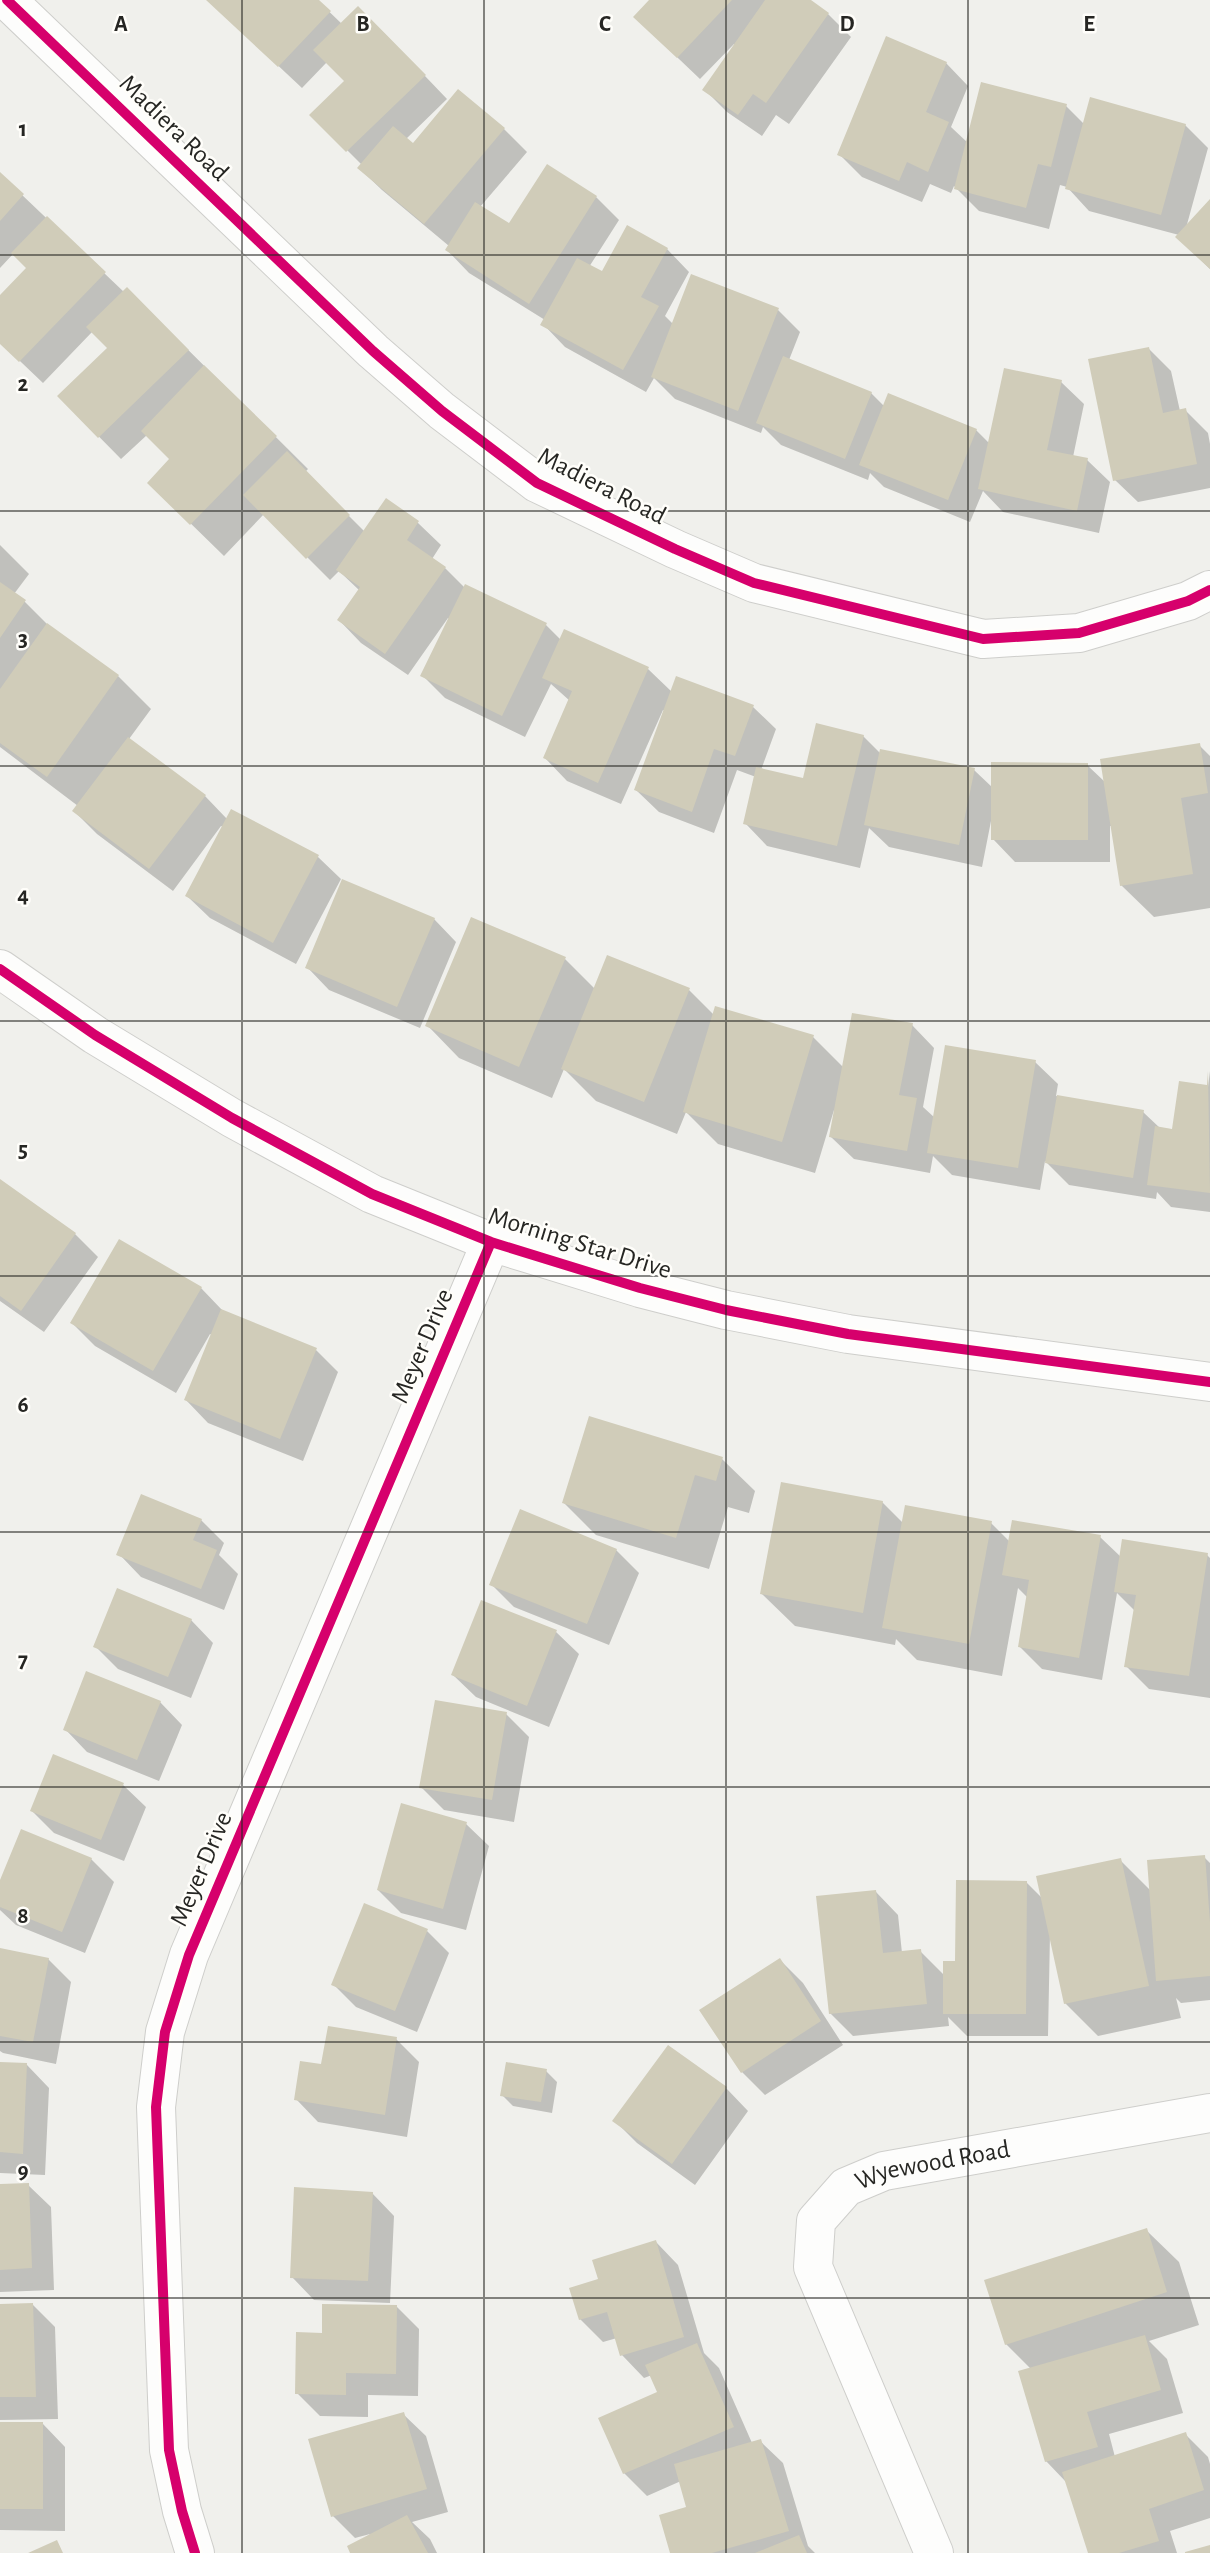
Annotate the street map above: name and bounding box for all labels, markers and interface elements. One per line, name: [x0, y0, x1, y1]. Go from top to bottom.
text: A: [114, 13, 128, 36]
text: B: [356, 13, 370, 36]
text: C: [599, 13, 611, 36]
text: D: [839, 13, 855, 36]
text: E: [1083, 13, 1095, 36]
street label: Madiera Road: [115, 70, 233, 186]
text: 1: [19, 118, 27, 141]
text: 2: [18, 373, 29, 396]
street label: Madiera Road: [534, 443, 670, 529]
text: 3: [18, 628, 28, 651]
text: 4: [17, 884, 29, 907]
text: 5: [18, 1139, 28, 1162]
street label: Morning Star Drive: [485, 1203, 675, 1283]
street label: Meyer Drive: [386, 1285, 458, 1407]
text: 6: [17, 1394, 29, 1417]
text: 7: [18, 1649, 28, 1672]
street label: Meyer Drive: [165, 1808, 237, 1930]
text: 8: [17, 1905, 29, 1928]
street label: Wyewood Road: [851, 2136, 1012, 2195]
text: 9: [17, 2160, 29, 2183]

